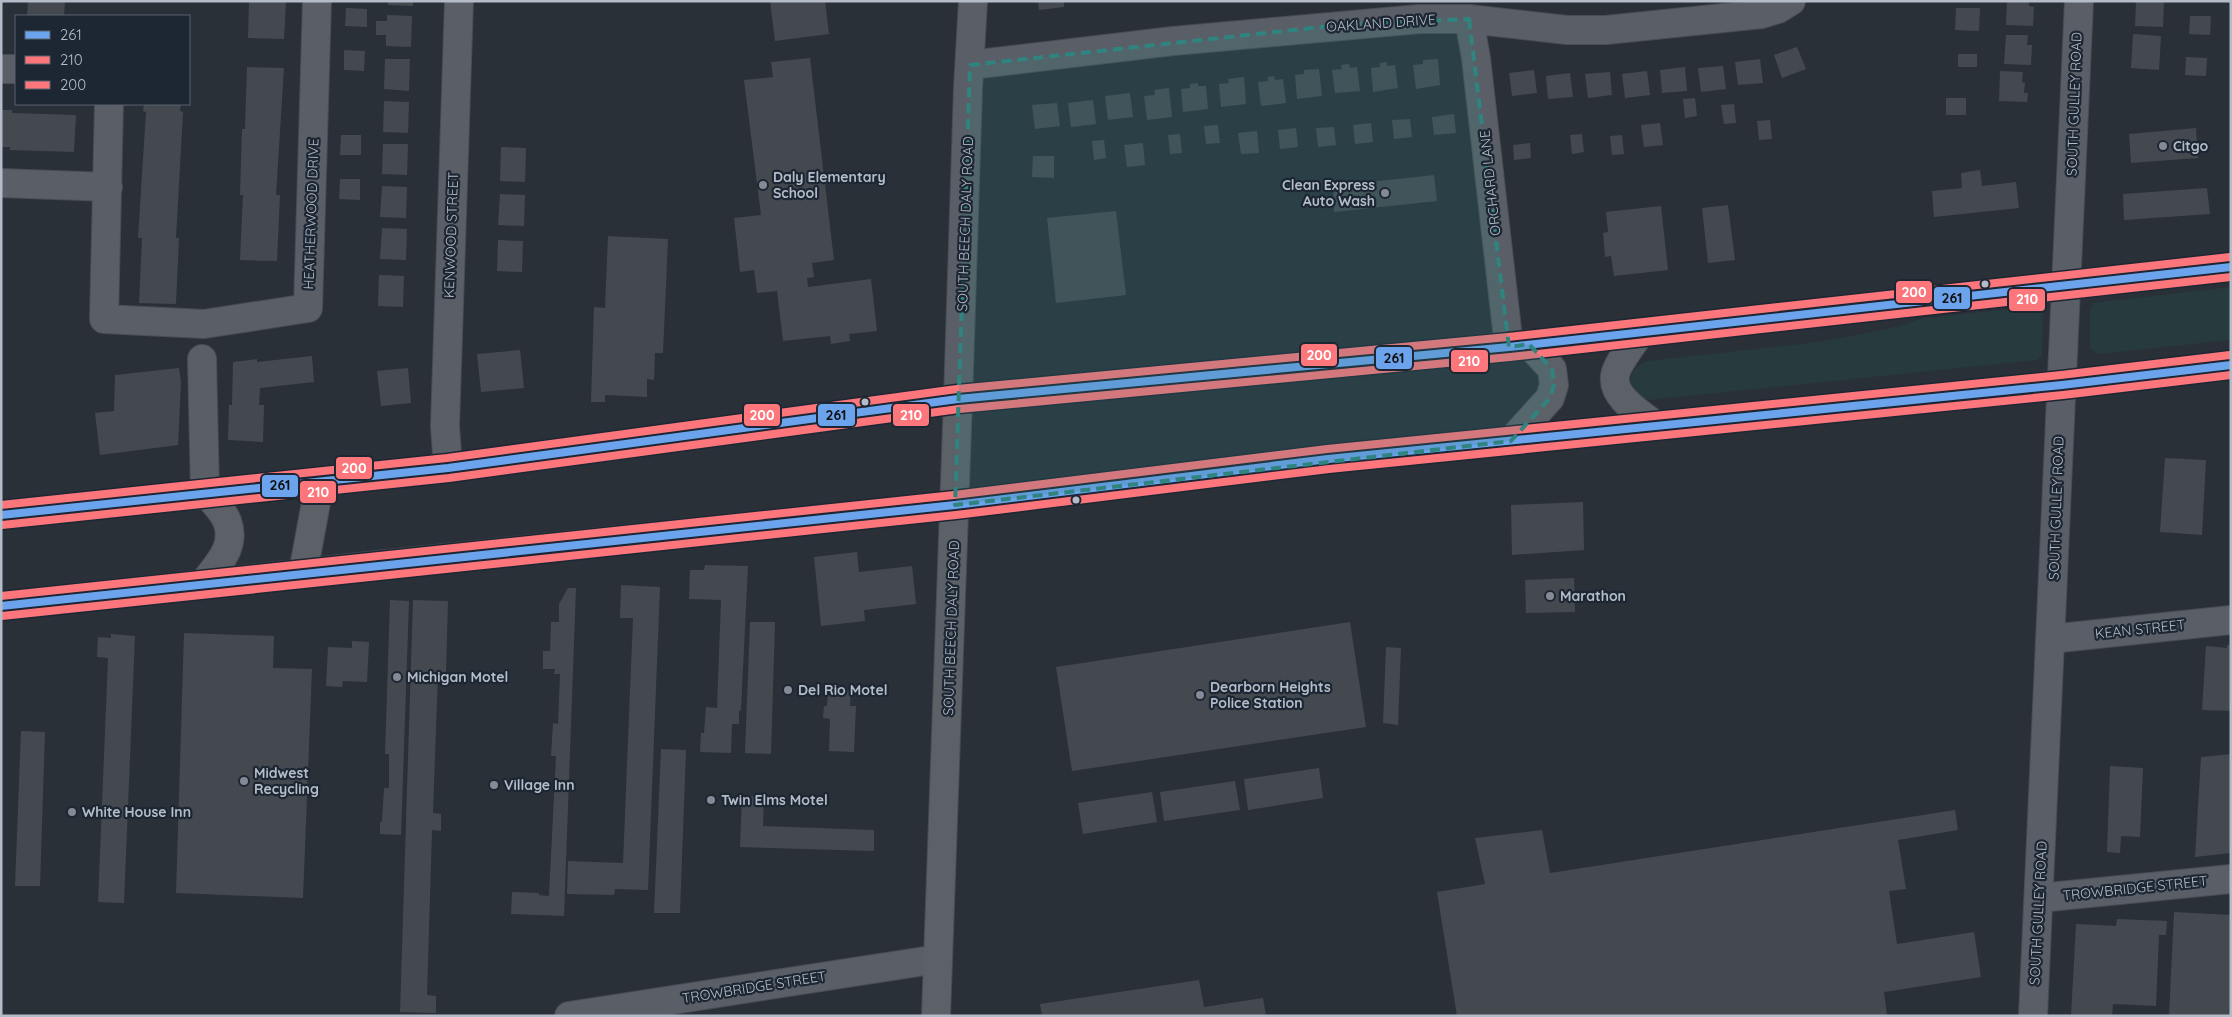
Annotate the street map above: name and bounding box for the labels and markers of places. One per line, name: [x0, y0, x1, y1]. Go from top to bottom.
place label: Citgo: [2173, 137, 2208, 155]
marker: Citgo: [2157, 140, 2169, 152]
place label: Daly Elementary School: [773, 168, 886, 202]
place label: Clean Express Auto Wash: [1282, 176, 1375, 210]
marker: Daly Elementary School: [757, 179, 769, 191]
marker: Clean Express Auto Wash: [1379, 187, 1391, 199]
unlabelled marker: [1980, 279, 1990, 289]
unlabelled marker: [860, 397, 870, 407]
unlabelled marker: [1071, 495, 1081, 505]
place label: Marathon: [1560, 587, 1626, 605]
marker: Marathon: [1544, 590, 1556, 602]
place label: Michigan Motel: [407, 668, 508, 686]
marker: Michigan Motel: [391, 671, 403, 683]
place label: Dearborn Heights Police Station: [1210, 678, 1331, 712]
place label: Del Rio Motel: [798, 681, 888, 699]
marker: Del Rio Motel: [782, 684, 794, 696]
marker: Dearborn Heights Police Station: [1194, 689, 1206, 701]
place label: Midwest Recycling: [254, 764, 319, 798]
marker: Midwest Recycling: [238, 775, 250, 787]
place label: Village Inn: [504, 776, 575, 794]
marker: Village Inn: [488, 779, 500, 791]
place label: Twin Elms Motel: [721, 791, 828, 809]
marker: Twin Elms Motel: [705, 794, 717, 806]
place label: White House Inn: [82, 803, 191, 821]
marker: White House Inn: [66, 806, 78, 818]

